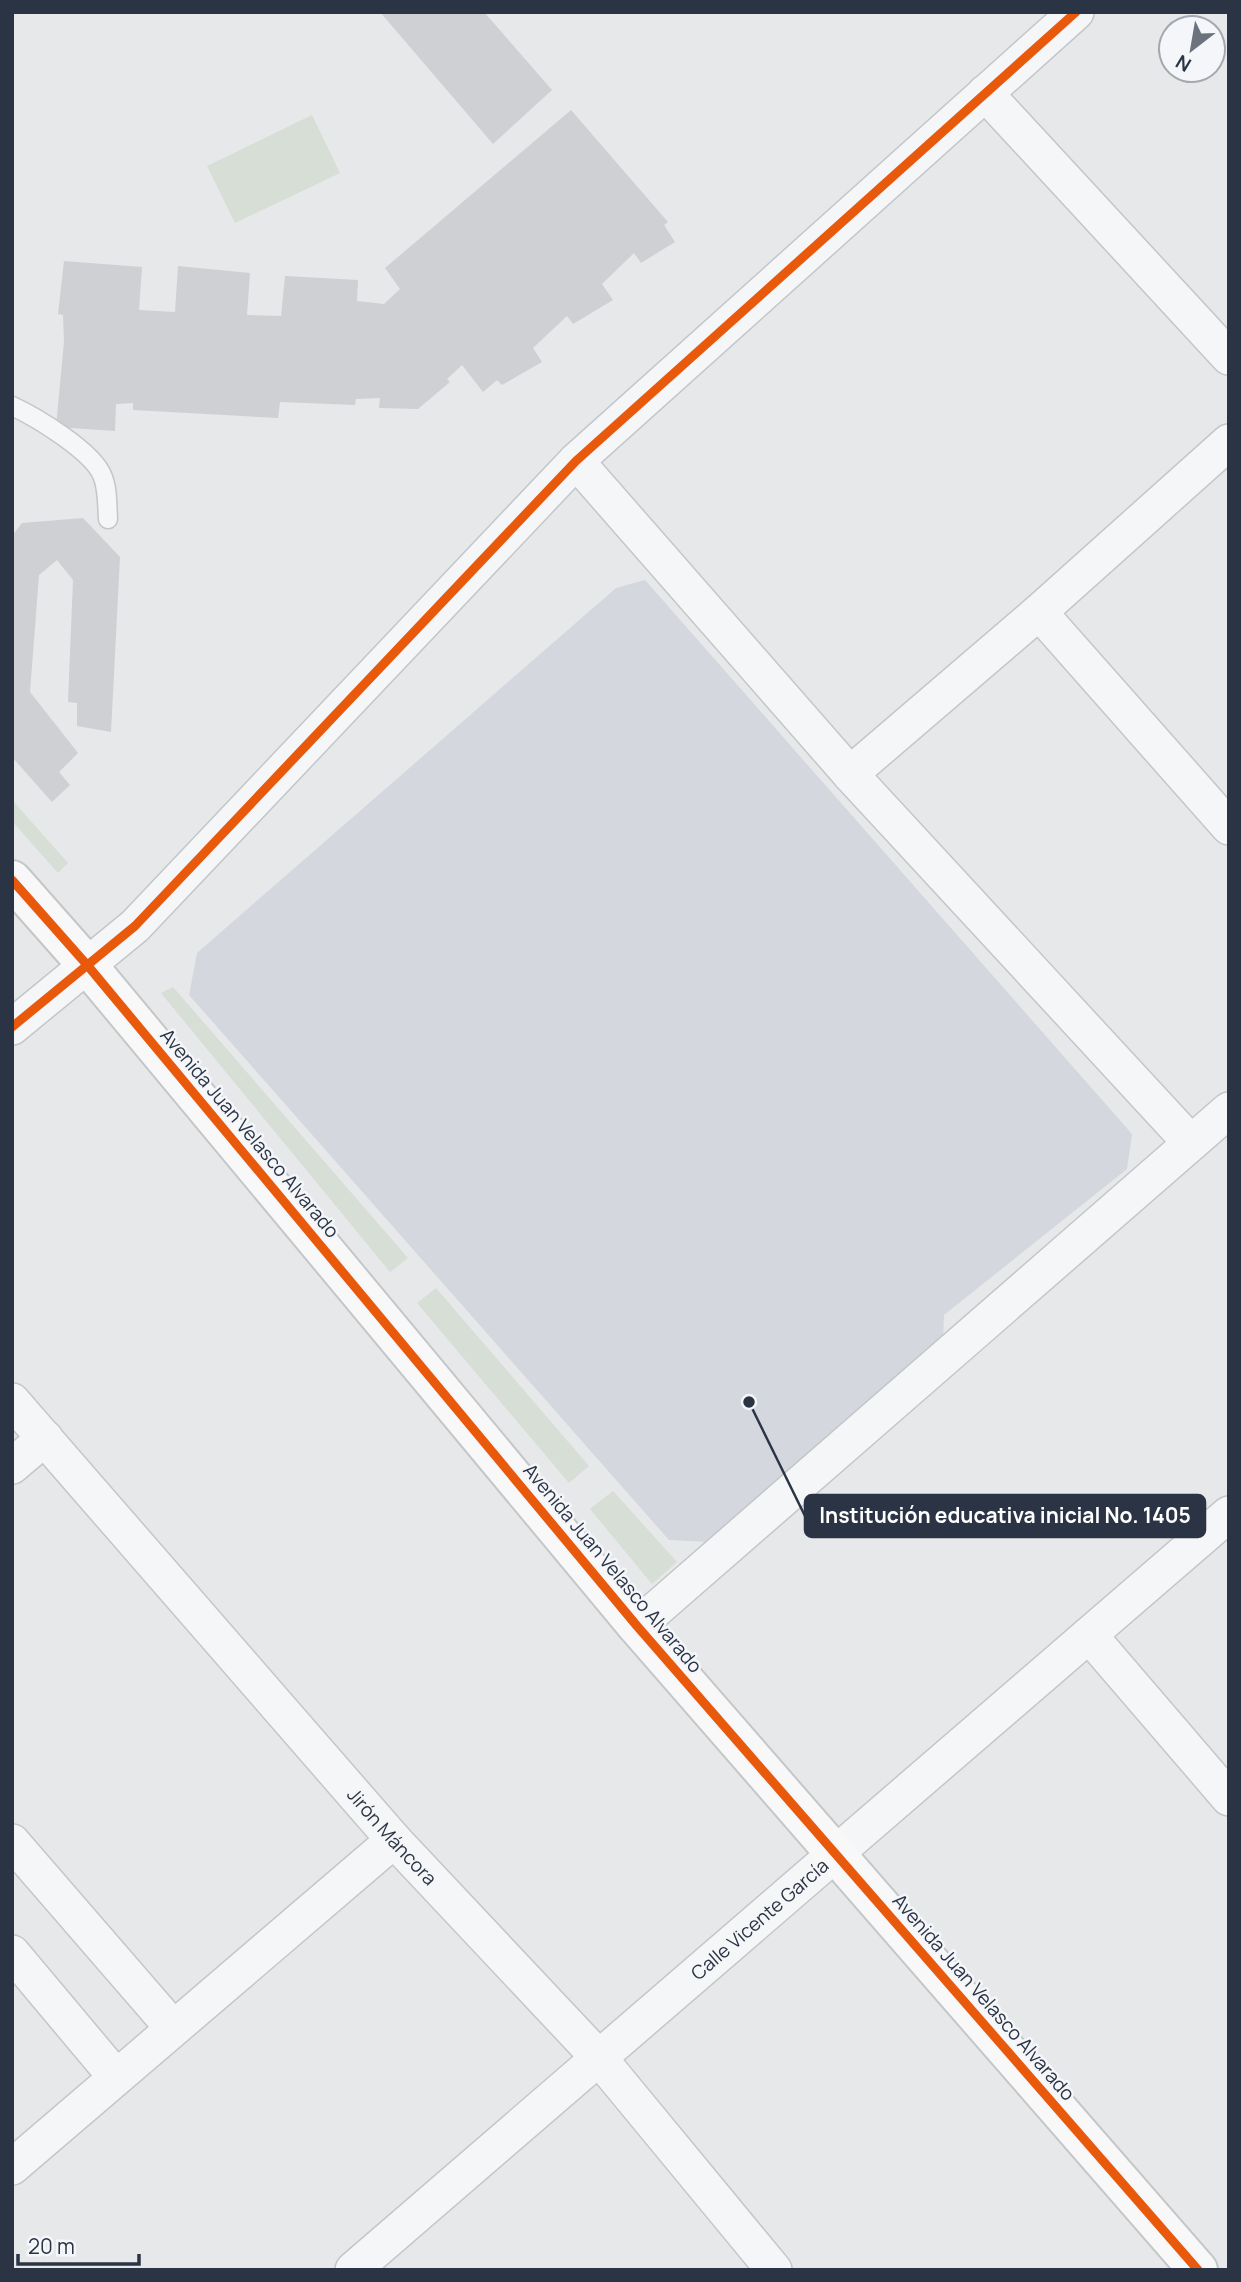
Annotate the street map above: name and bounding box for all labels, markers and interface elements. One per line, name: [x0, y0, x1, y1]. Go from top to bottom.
north arrow: [1157, 14, 1227, 84]
text: N: [1171, 49, 1196, 78]
street label: Avenida Juan Velasco Alvarado: [155, 1023, 345, 1243]
street label: Avenida Juan Velasco Alvarado: [518, 1458, 708, 1678]
callout: Institución educativa inicial No. 1405: [805, 1495, 1205, 1537]
text: Institución educativa inicial No. 1405: [819, 1501, 1191, 1529]
street label: Jirón Máncora: [341, 1782, 443, 1891]
street label: Calle Vicente García: [685, 1853, 834, 1986]
street label: Avenida Juan Velasco Alvarado: [887, 1888, 1081, 2106]
scale bar: [18, 2222, 138, 2266]
text: 20 m: [28, 2232, 75, 2260]

